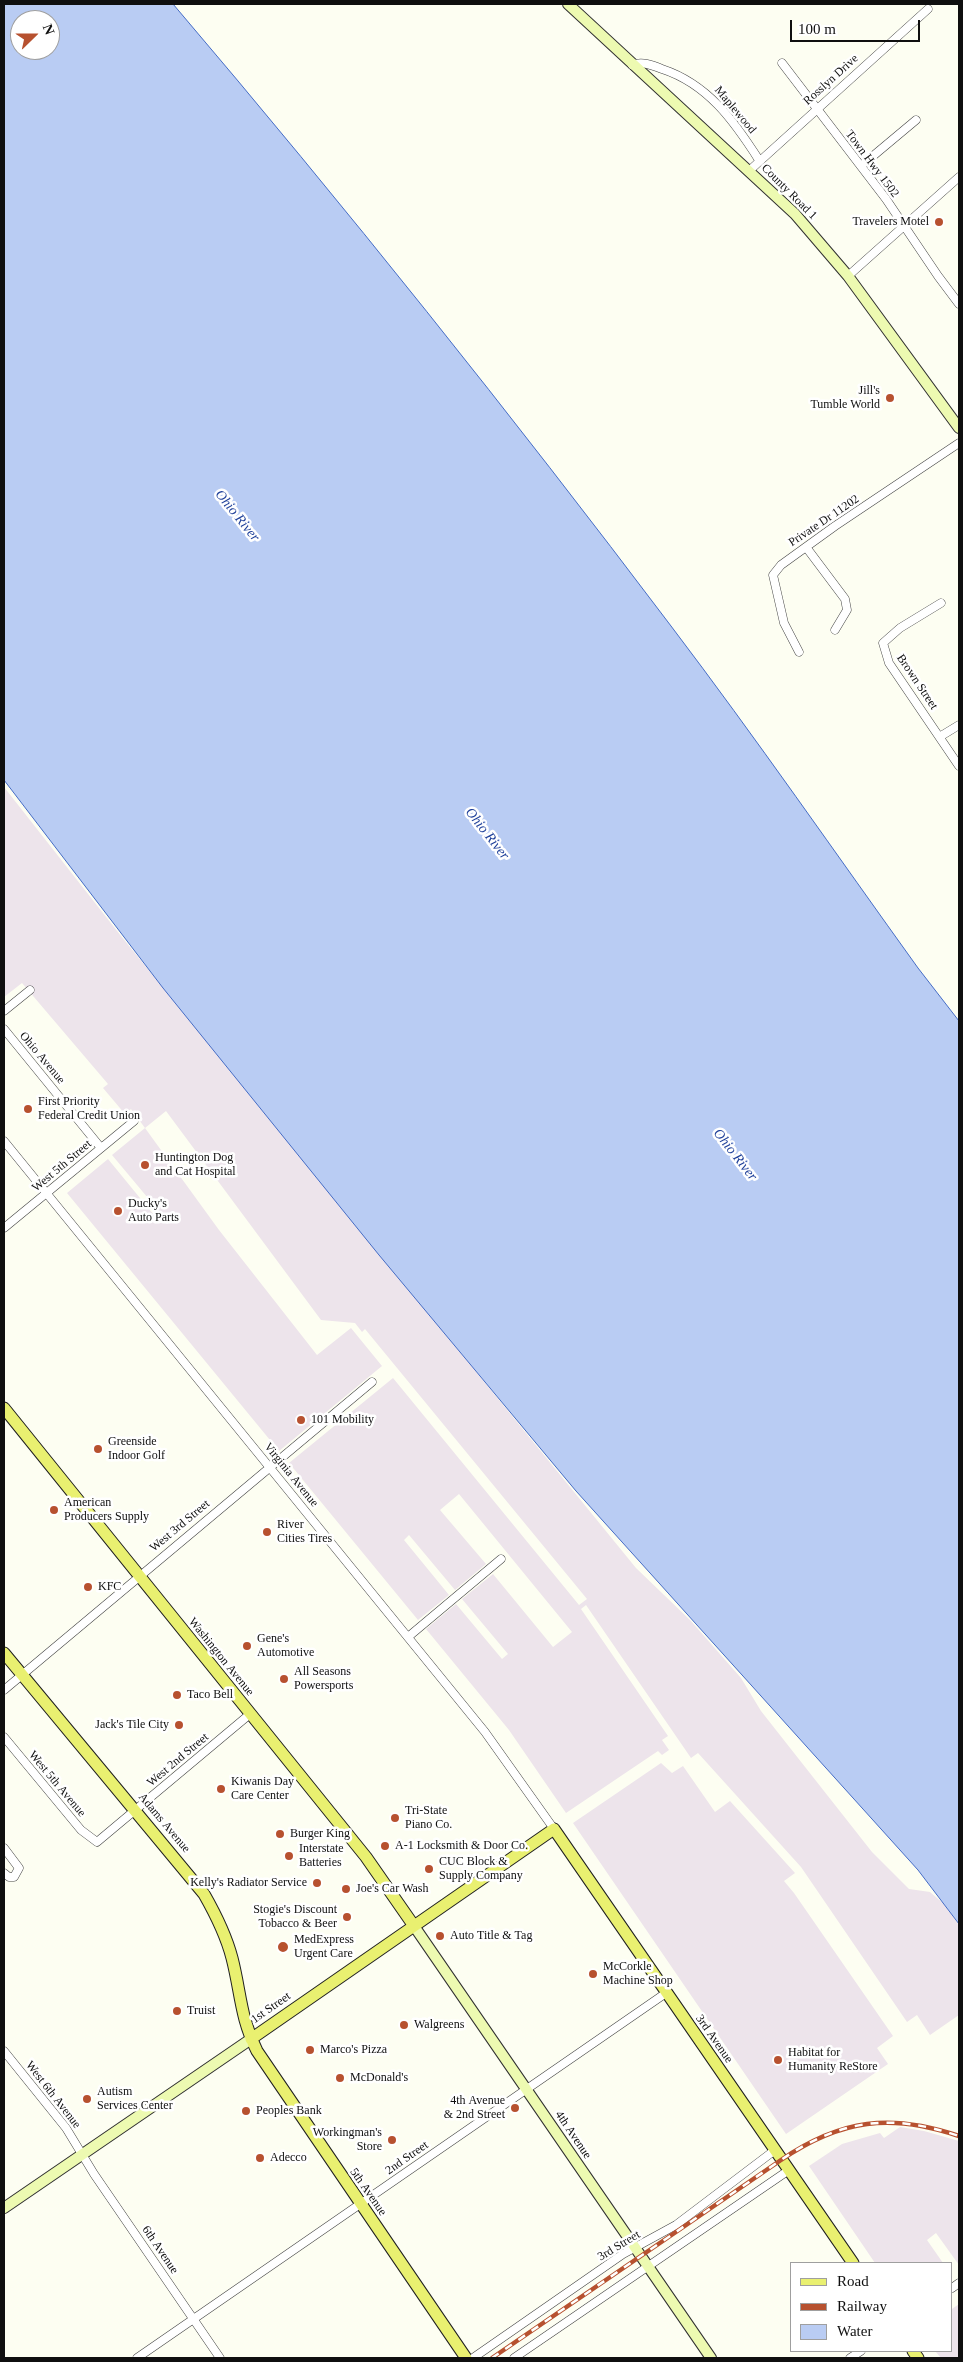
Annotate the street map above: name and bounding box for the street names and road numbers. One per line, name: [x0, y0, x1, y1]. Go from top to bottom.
street label: Rosslyn Drive: [801, 52, 861, 108]
street label: Maplewood: [711, 83, 759, 137]
street label: Town Hwy 1502: [842, 128, 902, 200]
street label: County Road 1: [758, 161, 820, 223]
street label: Private Dr 11202: [786, 492, 862, 550]
street label: Brown Street: [893, 652, 941, 712]
street label: Ohio Avenue: [16, 1029, 68, 1087]
street label: West 5th Street: [29, 1137, 95, 1195]
street label: Virginia Avenue: [261, 1440, 321, 1510]
street label: West 3rd Street: [147, 1497, 213, 1555]
street label: Washington Avenue: [185, 1615, 257, 1699]
street label: West 2nd Street: [144, 1730, 212, 1790]
street label: West 5th Avenue: [25, 1748, 89, 1820]
street label: Adams Avenue: [135, 1790, 193, 1856]
street label: 1st Street: [248, 1989, 294, 2027]
street label: 3rd Avenue: [692, 2012, 736, 2066]
street label: West 6th Avenue: [22, 2058, 84, 2132]
street label: 4th Avenue: [552, 2108, 594, 2162]
street label: 2nd Street: [383, 2138, 431, 2178]
street label: 5th Avenue: [346, 2165, 390, 2219]
street label: 6th Avenue: [139, 2223, 181, 2277]
street label: 3rd Street: [595, 2228, 643, 2264]

